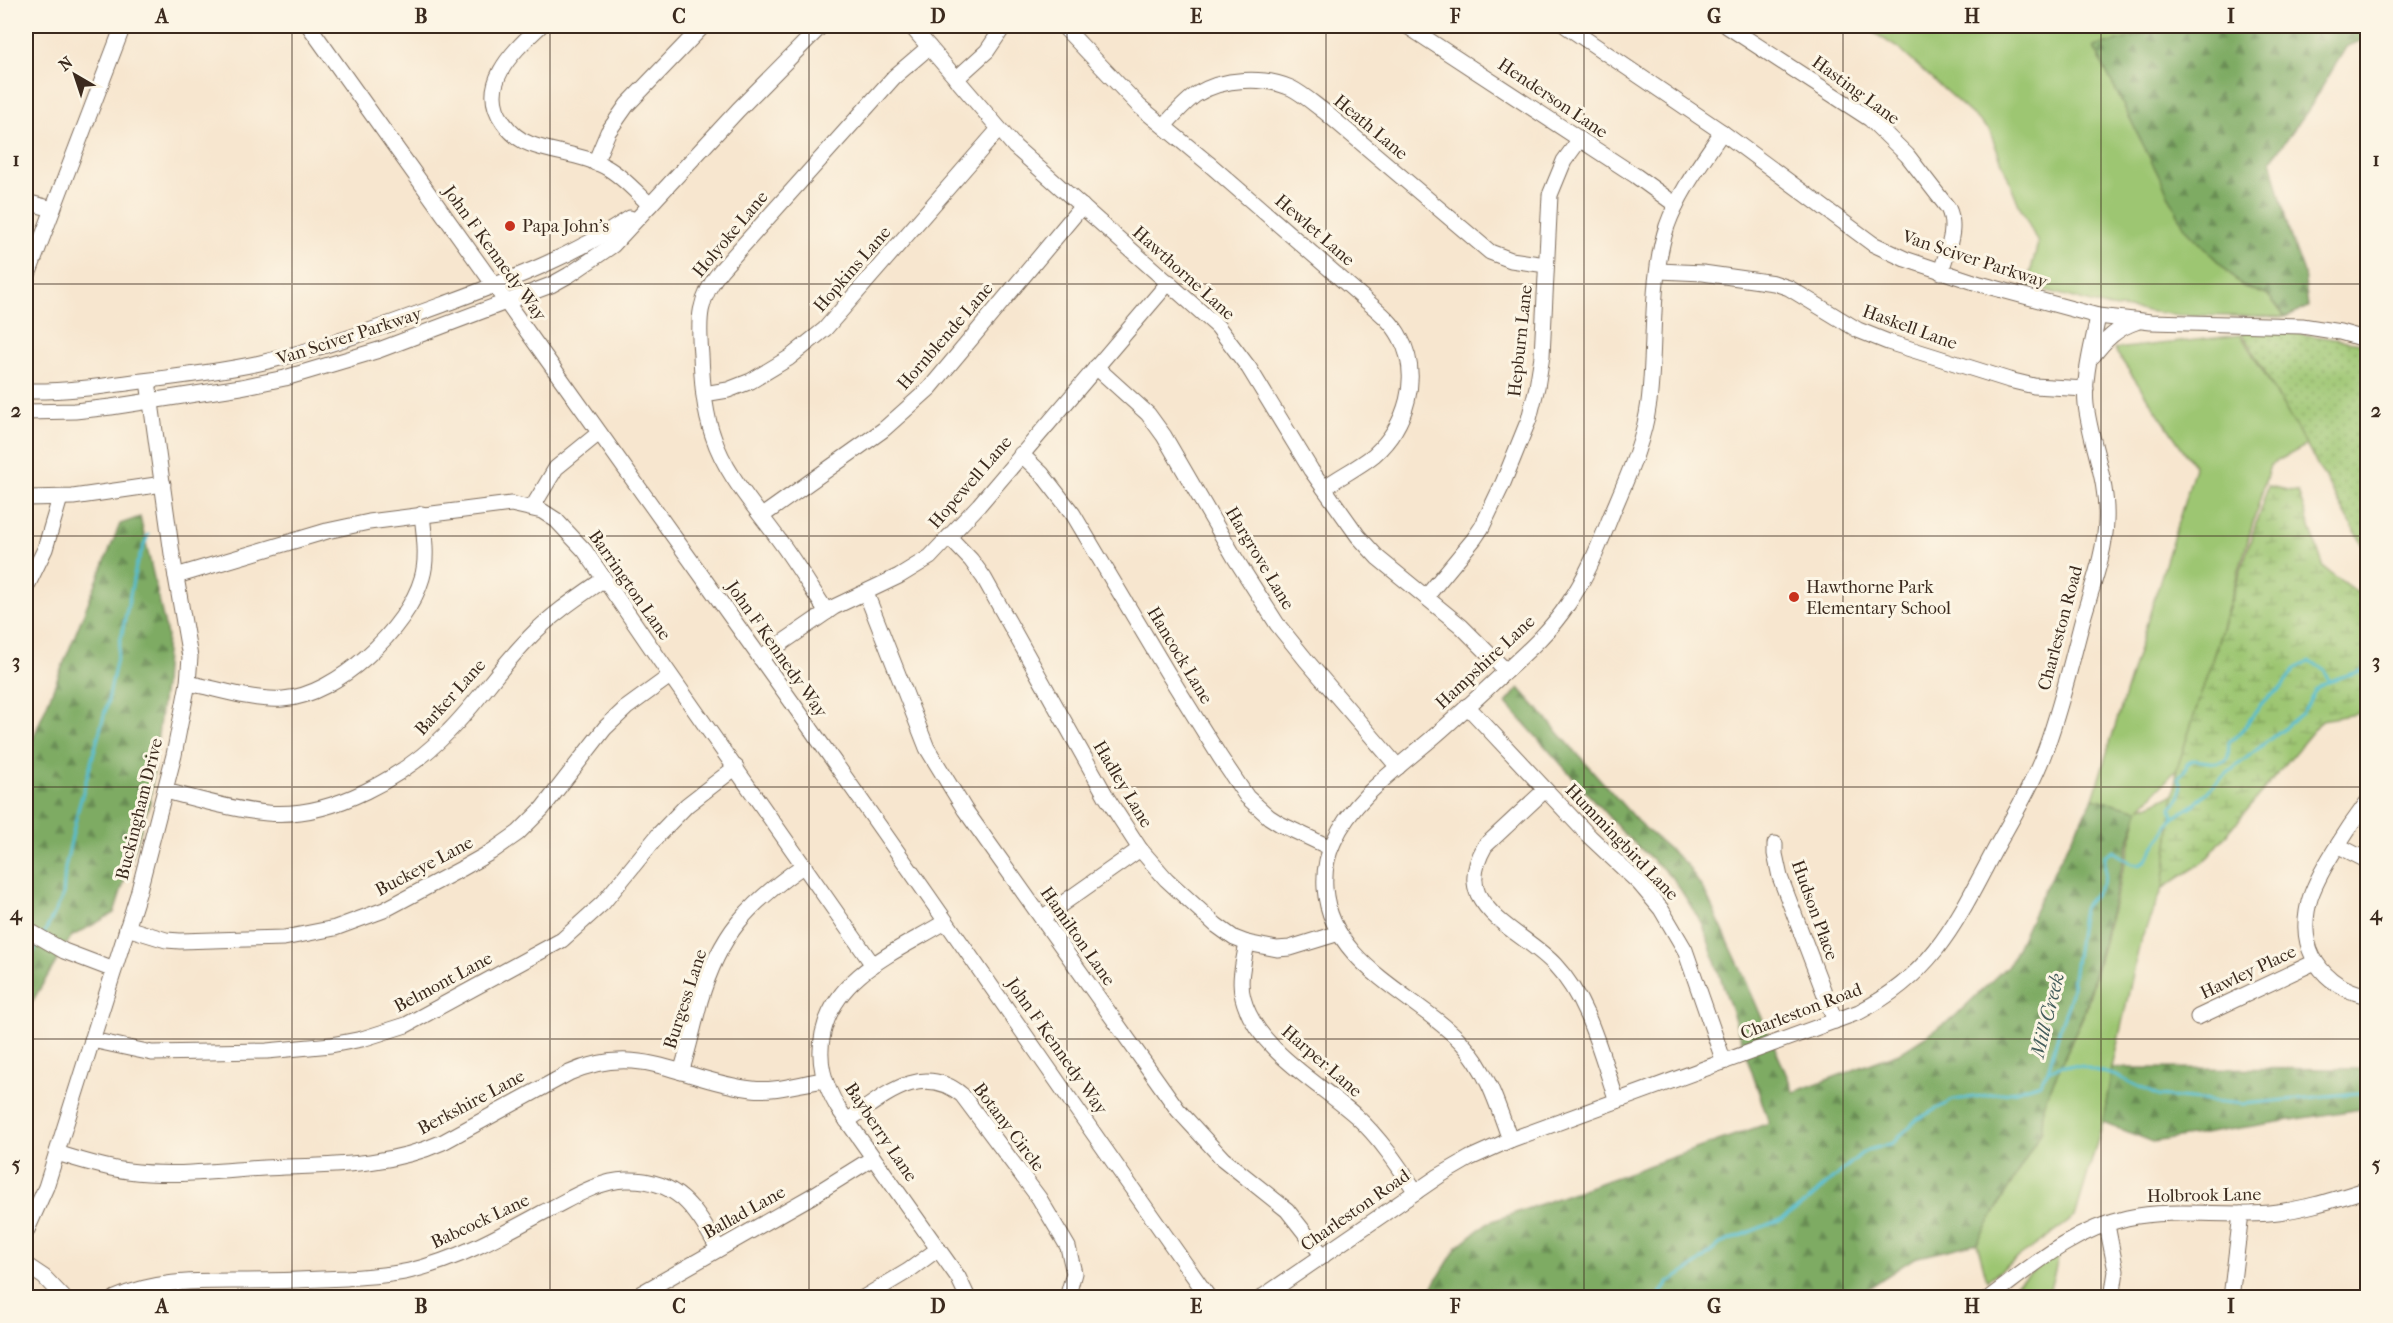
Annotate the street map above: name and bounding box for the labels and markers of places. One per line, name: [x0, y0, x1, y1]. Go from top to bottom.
place label: Papa John's: [522, 216, 610, 237]
marker: Papa John's: [503, 219, 517, 233]
place label: Hawthorne Park Elementary School: [1806, 577, 1951, 619]
marker: Hawthorne Park Elementary School: [1787, 590, 1801, 604]

